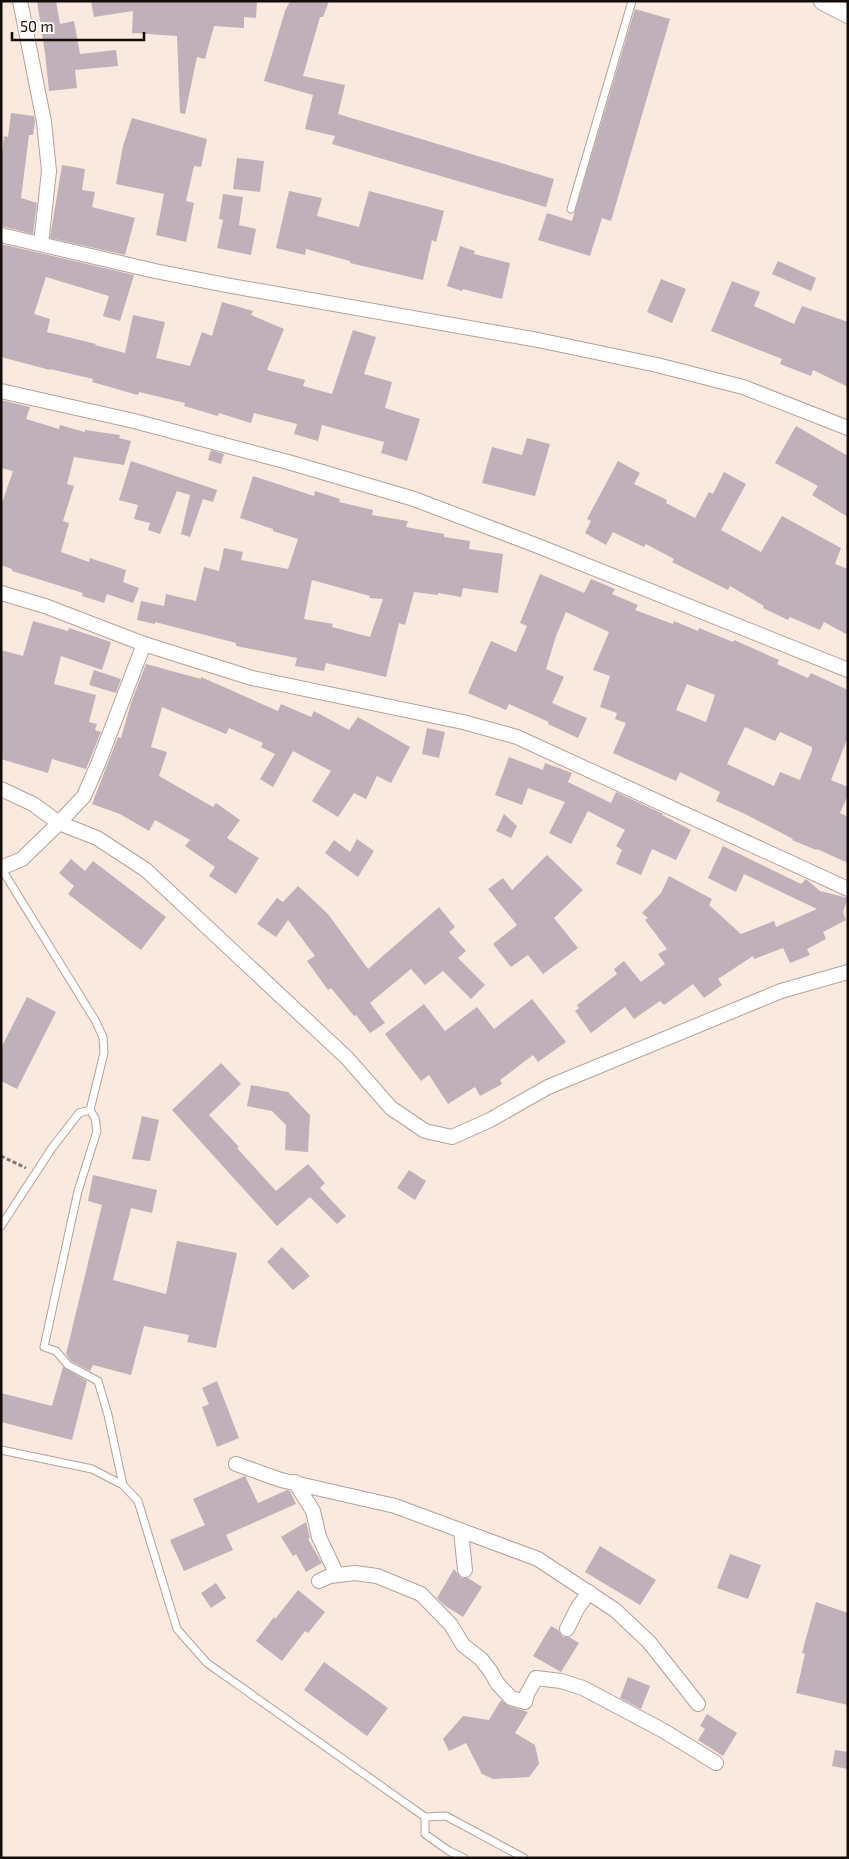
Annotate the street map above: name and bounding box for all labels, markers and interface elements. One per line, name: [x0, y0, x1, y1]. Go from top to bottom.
scale bar: [12, 10, 145, 42]
text: 50 m: [20, 17, 54, 35]

